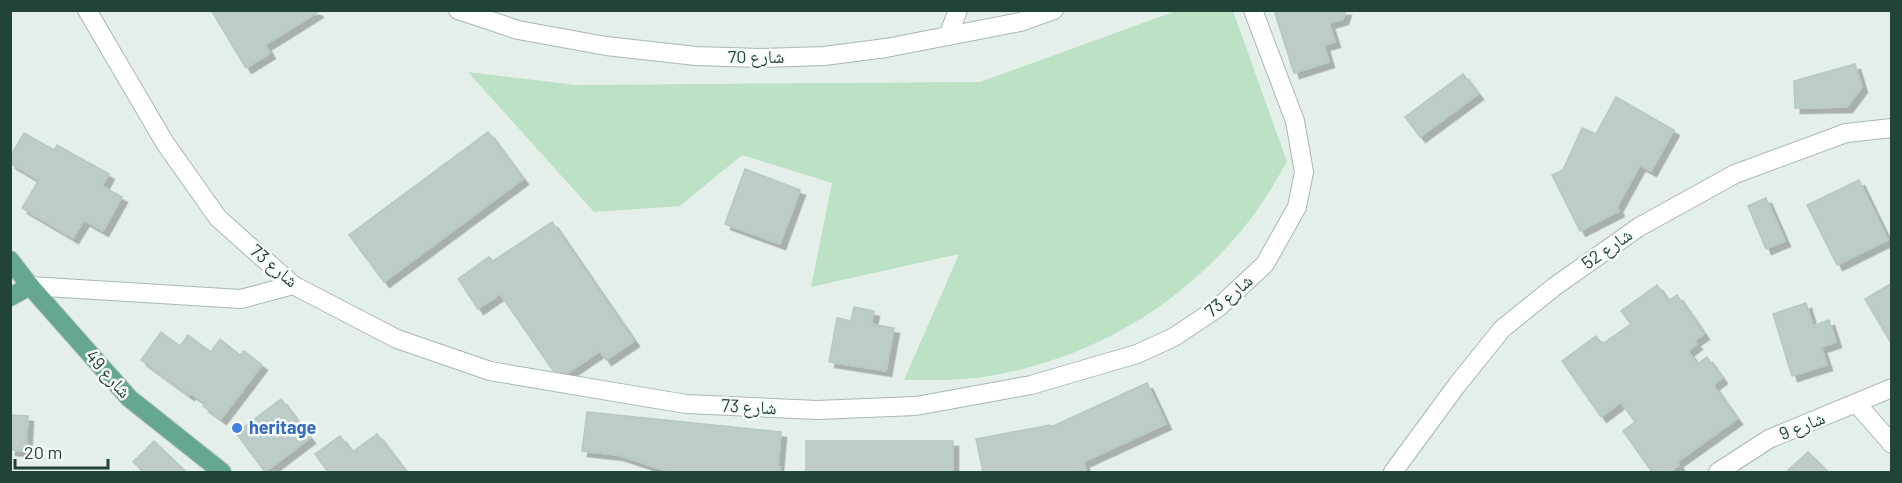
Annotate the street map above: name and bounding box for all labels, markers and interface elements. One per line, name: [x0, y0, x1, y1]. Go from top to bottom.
street label: شارع 70: [728, 45, 784, 68]
street label: شارع 52: [1577, 223, 1637, 274]
street label: شارع 73: [246, 239, 303, 292]
street label: شارع 73: [1200, 269, 1257, 322]
street label: شارع 49: [81, 345, 136, 403]
street label: شارع 73: [721, 394, 777, 419]
street label: شارع 9: [1776, 406, 1828, 445]
place label: heritage: [249, 416, 316, 438]
marker: heritage: [230, 421, 244, 435]
scale bar: [15, 432, 108, 470]
text: 20 m: [24, 441, 62, 463]

